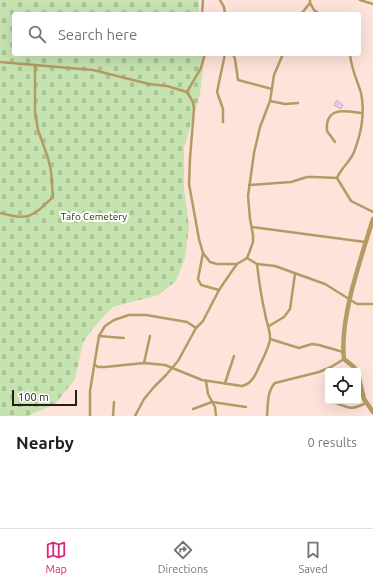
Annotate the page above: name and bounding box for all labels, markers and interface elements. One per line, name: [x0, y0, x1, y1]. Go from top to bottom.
search box: [12, 12, 361, 56]
icon: search: [26, 23, 48, 45]
text: Search here: [58, 26, 137, 43]
park label: Tafo Cemetery: [61, 211, 127, 222]
map controls: [325, 368, 361, 404]
button: locate: [325, 368, 361, 404]
scale bar: [12, 388, 77, 407]
text: 100 m: [18, 391, 49, 403]
text: Nearby: [16, 433, 74, 452]
text: 0 results: [307, 435, 357, 449]
tab: Map: [45, 539, 67, 575]
tab: Directions: [158, 539, 208, 575]
tab: Saved: [298, 539, 328, 575]

